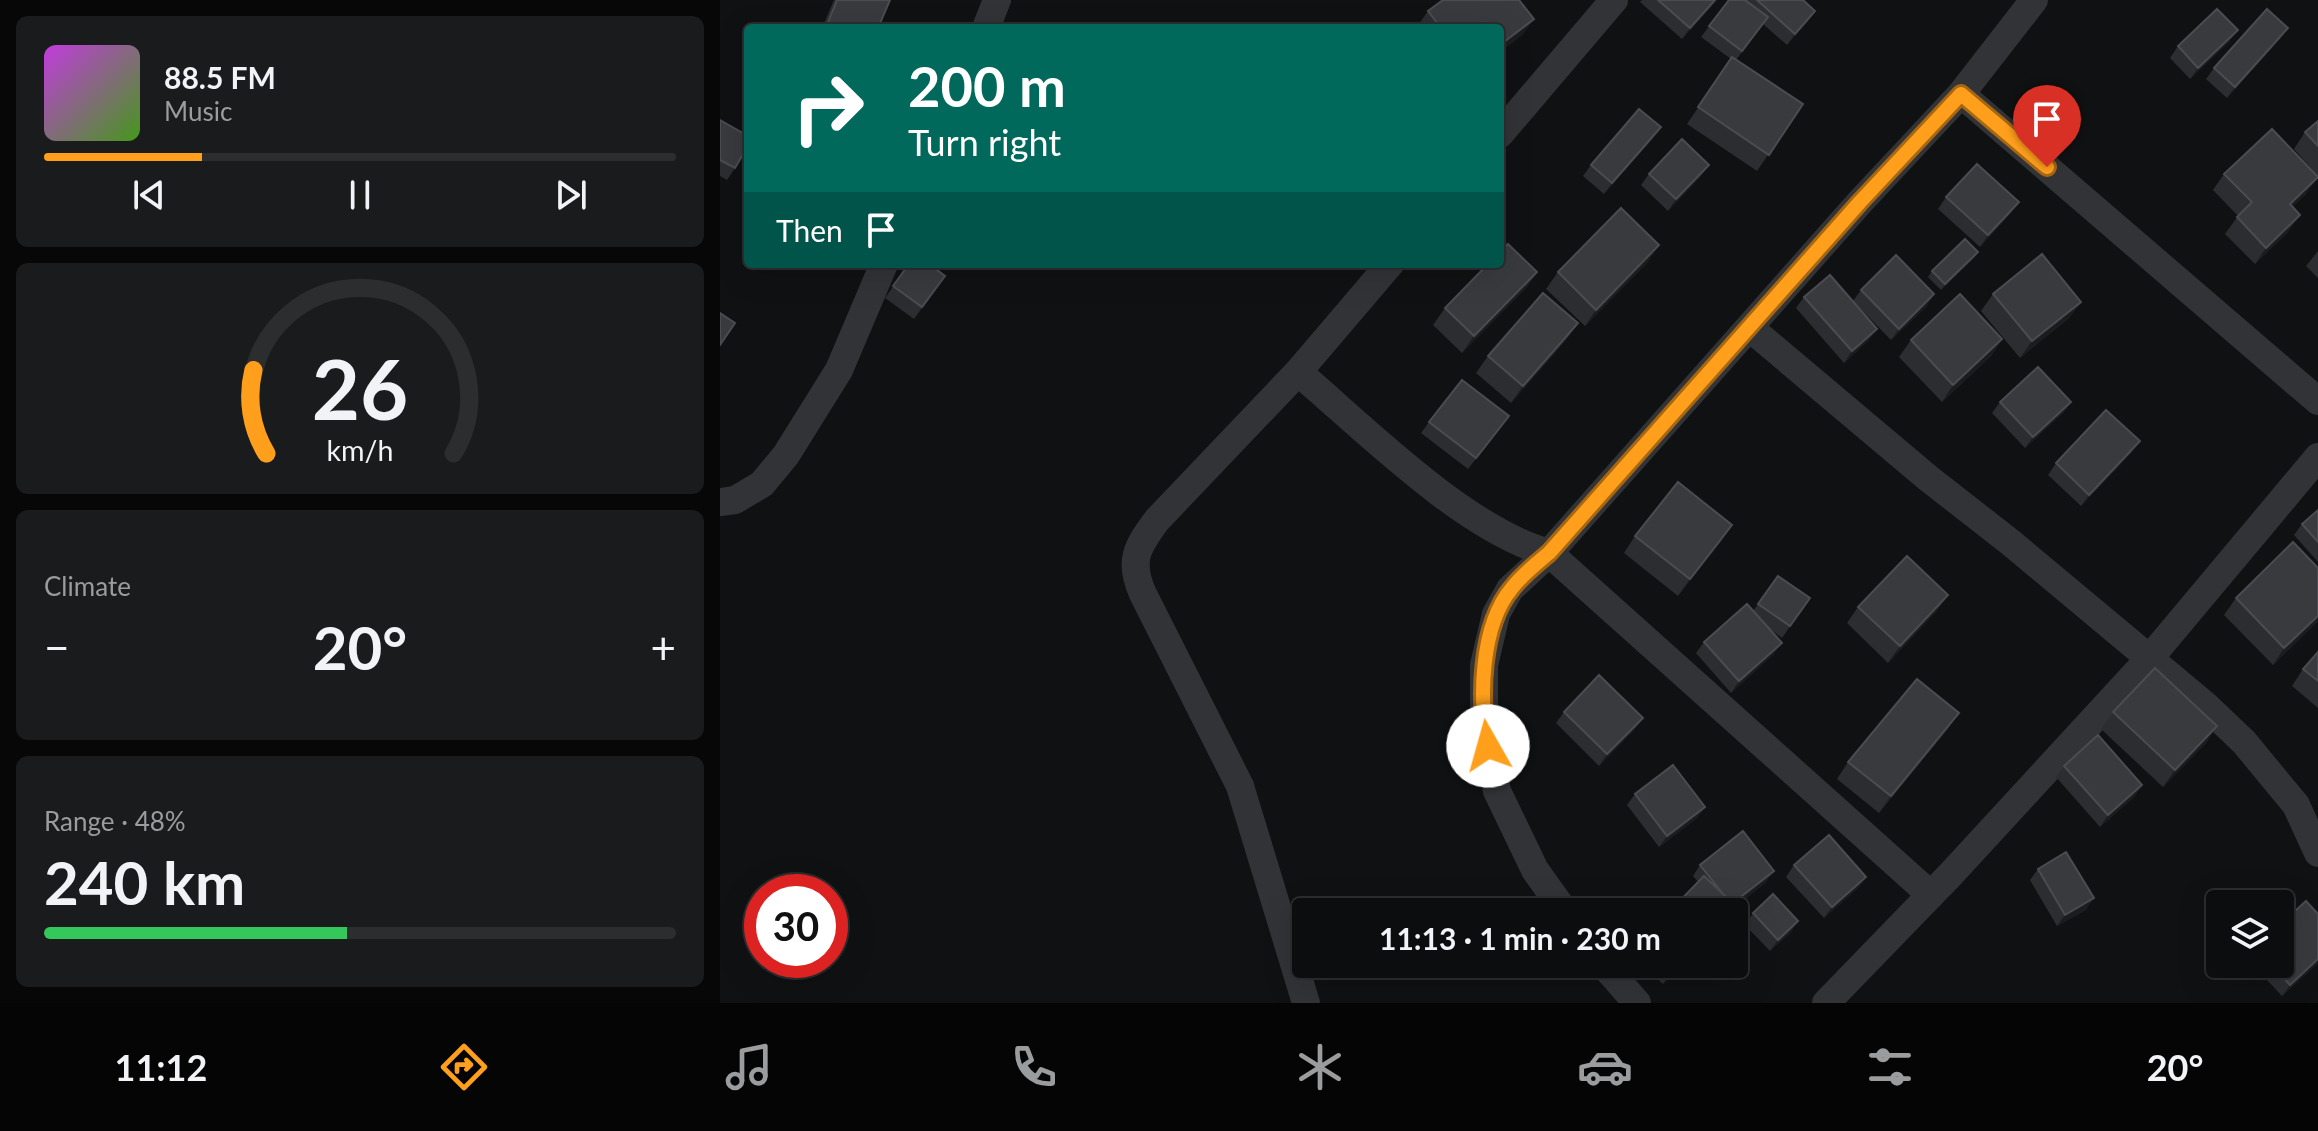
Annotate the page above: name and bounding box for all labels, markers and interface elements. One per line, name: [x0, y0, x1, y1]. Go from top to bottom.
text: 200 m: [908, 52, 1066, 119]
icon: right: [776, 56, 880, 160]
text: 88.5 FM: [164, 59, 276, 95]
pin: [2013, 85, 2081, 167]
text: Music: [164, 95, 232, 127]
icon: arrive: [2025, 97, 2069, 141]
text: Turn right: [908, 120, 1061, 164]
icon: previous: [127, 173, 171, 217]
icon: pause: [338, 173, 382, 217]
icon: next: [549, 173, 593, 217]
icon: arrive: [859, 208, 903, 252]
text: Then: [776, 212, 843, 248]
text: 26: [312, 338, 408, 438]
text: km/h: [327, 433, 393, 467]
text: Climate: [44, 570, 131, 602]
text: 20°: [313, 611, 407, 683]
text: −: [44, 621, 70, 673]
text: +: [650, 621, 676, 673]
position arrow: [1446, 704, 1530, 788]
text: Range · 48%: [44, 805, 186, 837]
text: 240 km: [44, 846, 245, 918]
speed limit sign: 30: [744, 874, 848, 978]
map controls: [2206, 890, 2294, 978]
button: layers: [2206, 890, 2294, 978]
text: 11:13 · 1 min · 230 m: [1379, 920, 1661, 956]
icon: directions: [436, 1039, 492, 1095]
icon: music: [721, 1039, 777, 1095]
icon: phone: [1006, 1039, 1062, 1095]
icon: climate: [1292, 1039, 1348, 1095]
icon: car: [1577, 1039, 1633, 1095]
icon: filters: [1862, 1039, 1918, 1095]
text: 11:12: [115, 1045, 207, 1089]
text: 20°: [2147, 1045, 2203, 1089]

